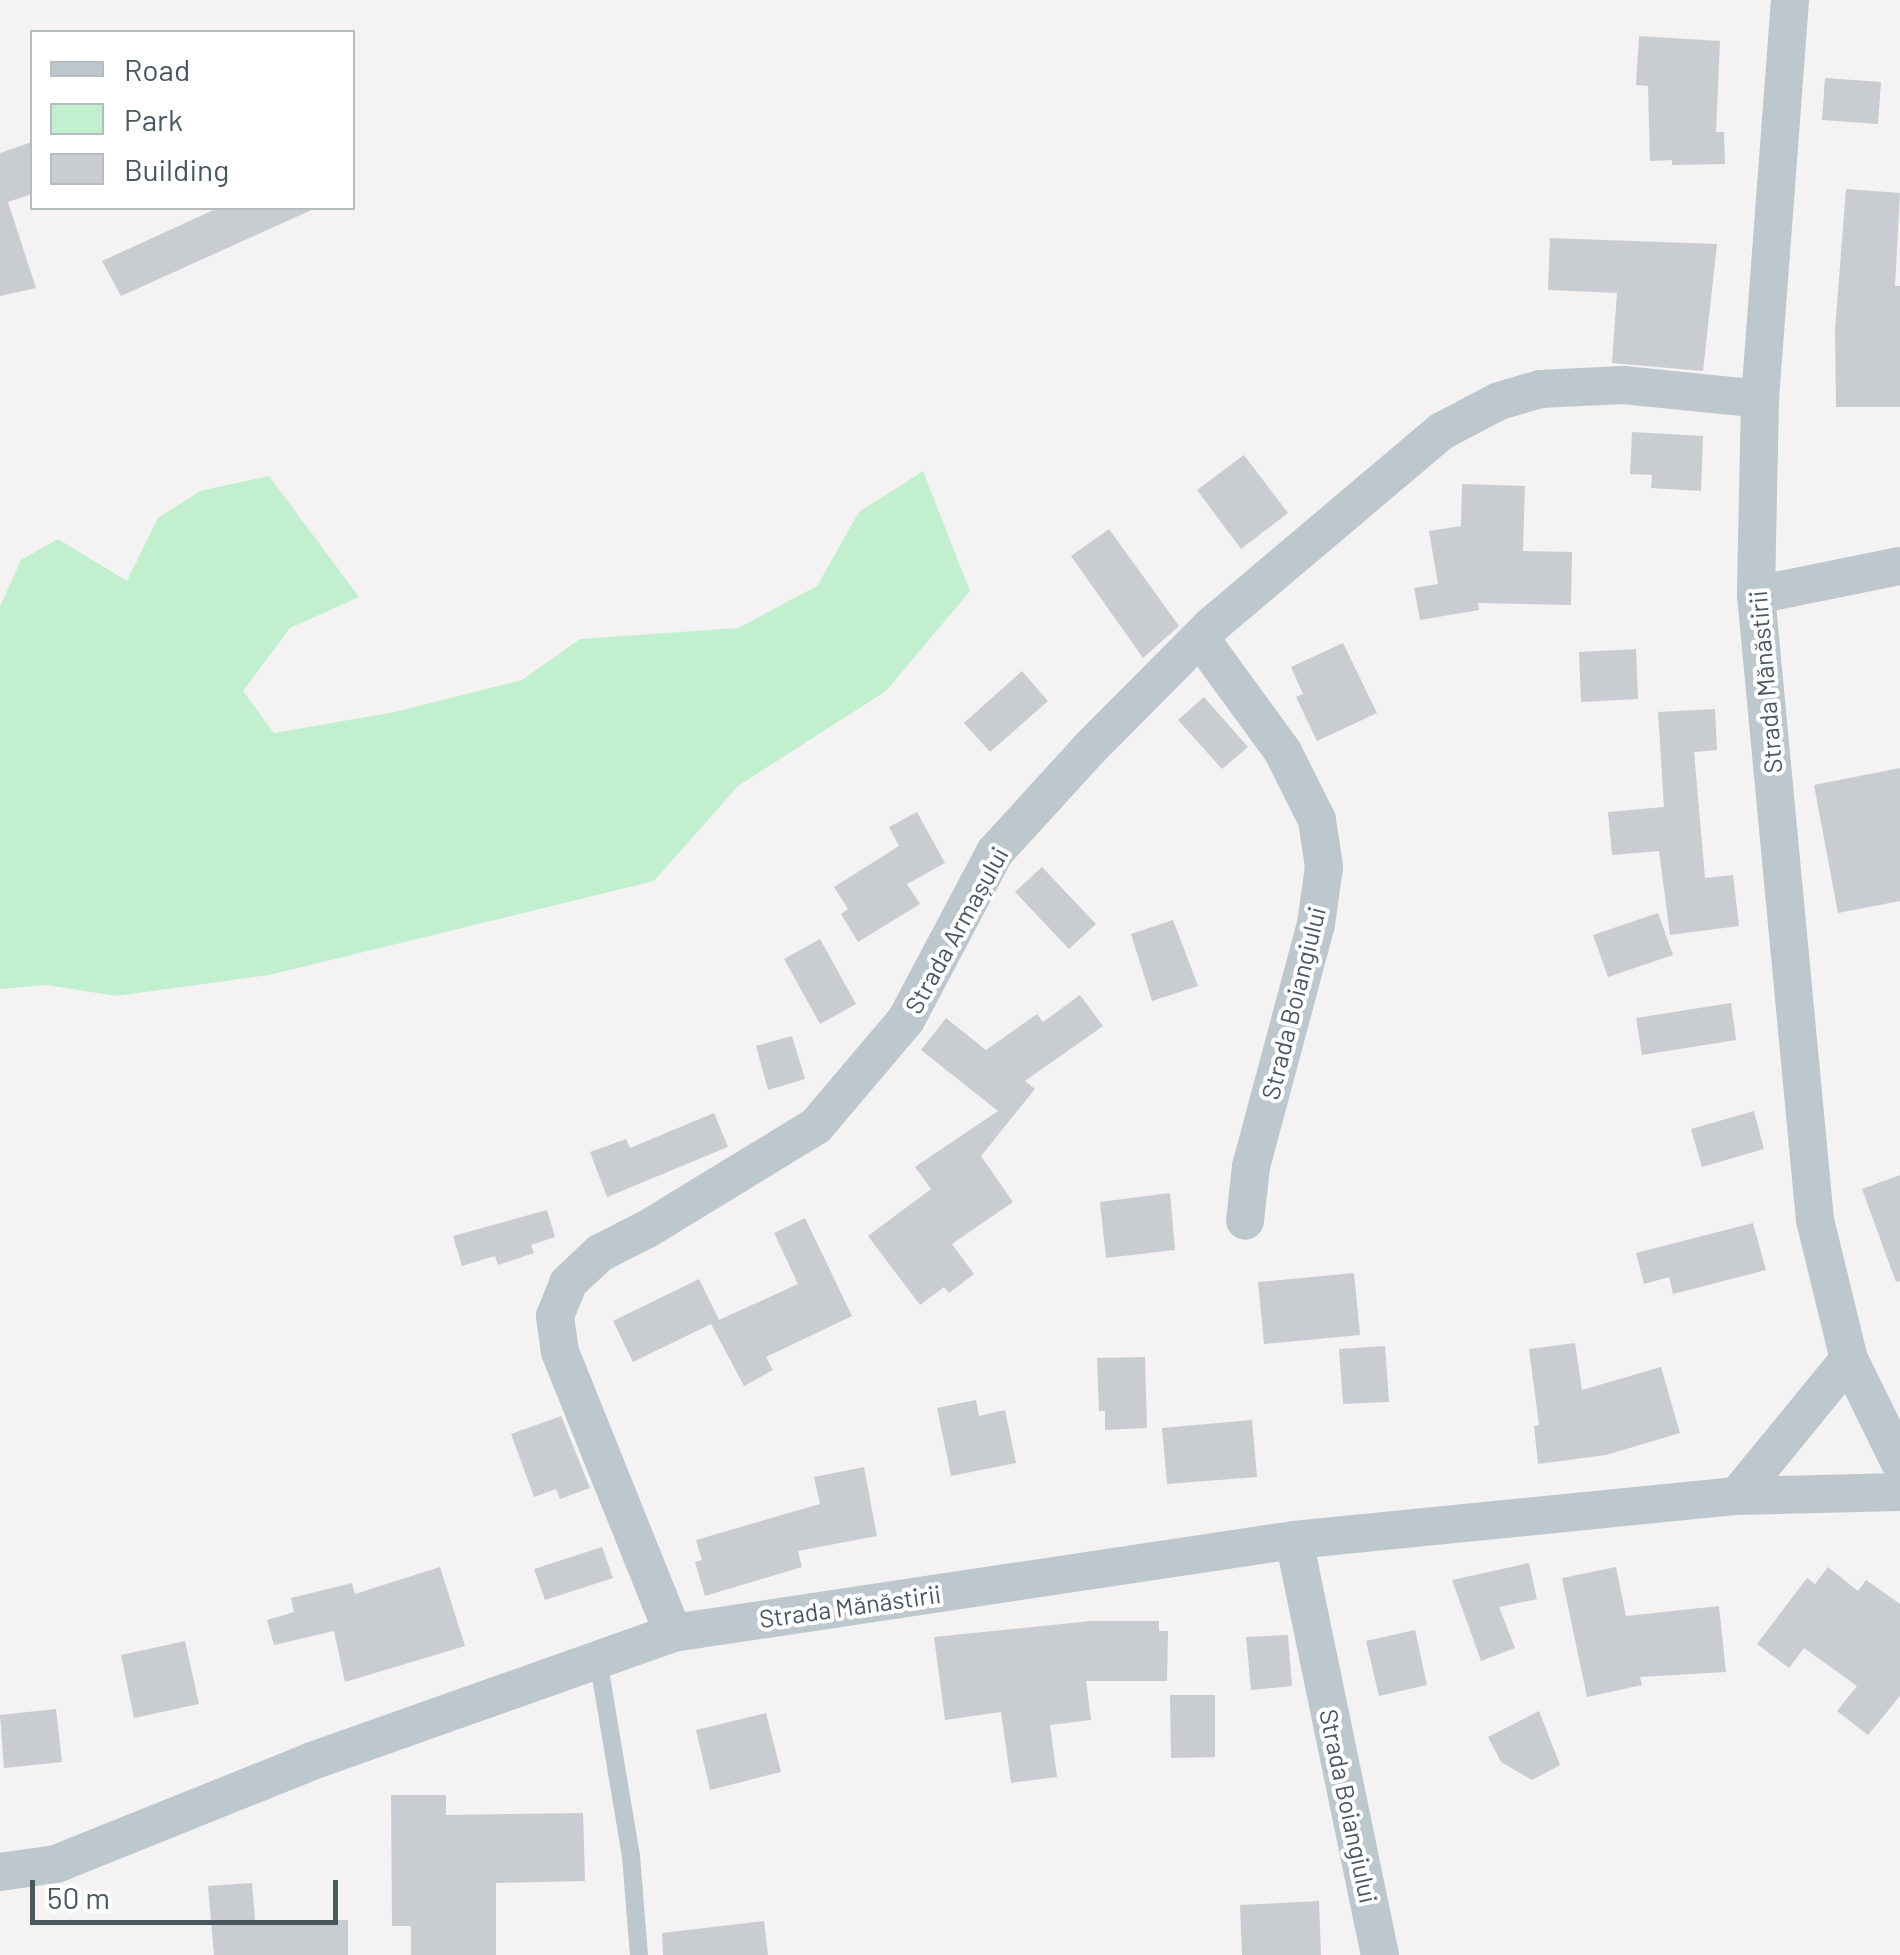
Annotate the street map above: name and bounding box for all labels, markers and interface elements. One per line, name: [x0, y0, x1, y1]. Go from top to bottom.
legend: [30, 30, 355, 210]
text: Road: [124, 51, 190, 87]
text: Park: [124, 101, 183, 137]
text: Building: [124, 151, 229, 187]
street label: Strada Mănăstirii: [1742, 589, 1788, 775]
street label: Strada Armașului: [898, 842, 1014, 1018]
street label: Strada Boiangiului: [1255, 904, 1331, 1102]
street label: Strada Mănăstirii: [757, 1578, 943, 1634]
street label: Strada Boiangiului: [1314, 1706, 1384, 1906]
scale bar: [35, 1860, 342, 1922]
text: 50 m: [47, 1879, 110, 1915]

